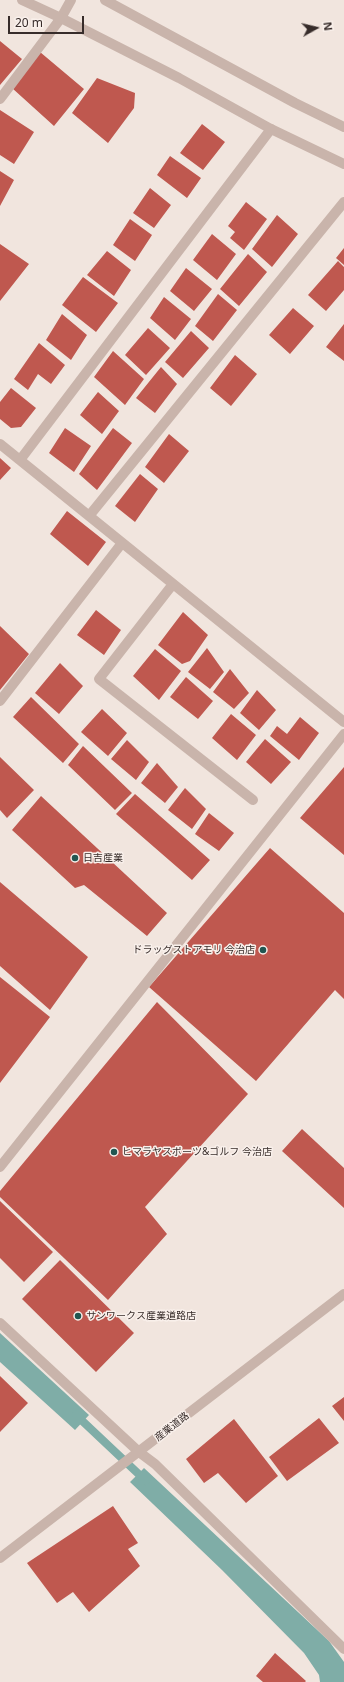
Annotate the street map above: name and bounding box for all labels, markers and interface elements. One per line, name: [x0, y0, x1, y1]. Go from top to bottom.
scale bar: [10, 8, 86, 34]
north arrow: [296, 8, 336, 48]
text: 20 m: [15, 14, 43, 31]
text: N: [320, 21, 336, 32]
place label: 日吉産業: [83, 852, 123, 864]
marker: 日吉産業: [70, 853, 80, 863]
place label: ドラッグストアモリ 今治店: [132, 944, 255, 956]
marker: ドラッグストアモリ 今治店: [258, 945, 268, 955]
place label: ヒマラヤスポーツ&ゴルフ 今治店: [122, 1146, 272, 1158]
marker: ヒマラヤスポーツ&ゴルフ 今治店: [109, 1147, 119, 1157]
place label: サンワークス産業道路店: [86, 1310, 196, 1322]
marker: サンワークス産業道路店: [73, 1311, 83, 1321]
street label: 産業道路: [153, 1410, 191, 1444]

